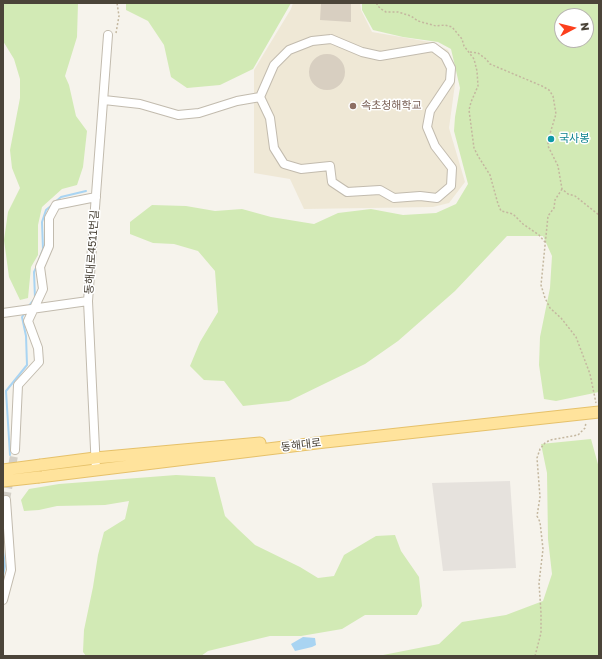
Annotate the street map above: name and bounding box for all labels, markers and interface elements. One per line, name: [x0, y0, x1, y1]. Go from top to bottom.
north arrow: [554, 8, 594, 48]
text: N: [578, 22, 592, 32]
place label: 속초청해학교: [361, 99, 422, 113]
marker: 속초청해학교: [348, 101, 358, 111]
place label: 국사봉: [559, 132, 589, 146]
marker: 국사봉: [546, 134, 556, 144]
street label: 동해대로4511번길: [82, 209, 102, 295]
street label: 동해대로: [280, 436, 322, 454]

